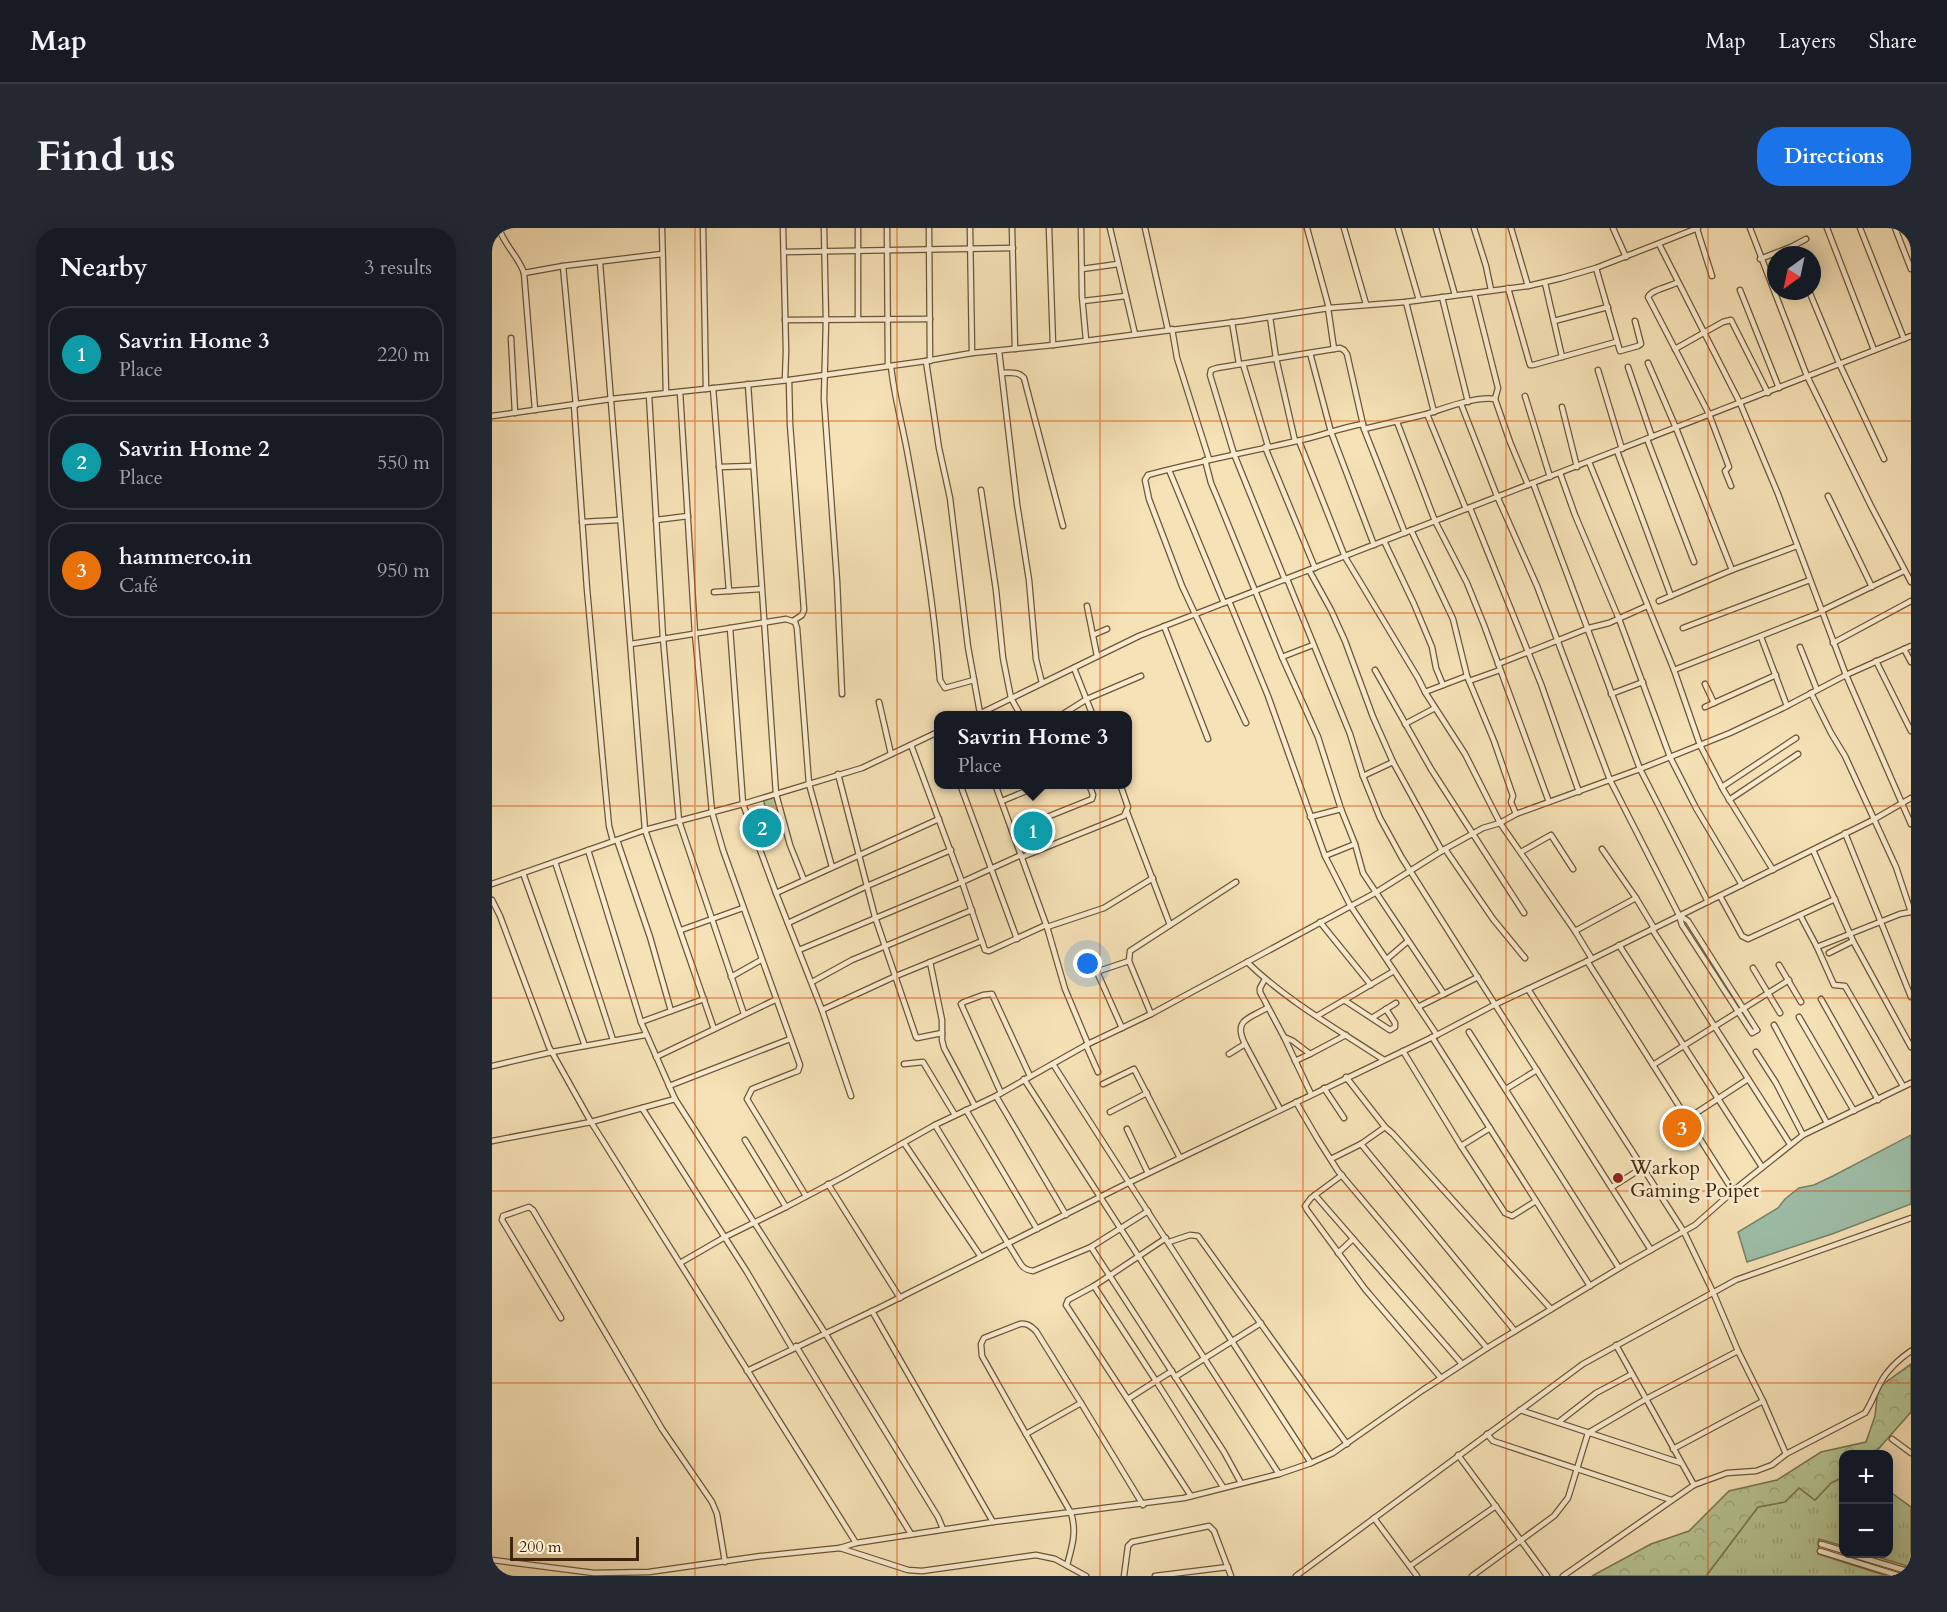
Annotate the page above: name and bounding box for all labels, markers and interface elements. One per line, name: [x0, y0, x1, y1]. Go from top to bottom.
text: Map: [30, 22, 87, 60]
text: Map: [1706, 27, 1746, 56]
text: Layers: [1779, 27, 1836, 56]
text: Share: [1869, 27, 1917, 56]
button: Directions: [1757, 127, 1911, 186]
text: Find us: [36, 128, 176, 185]
north arrow: [1767, 246, 1821, 300]
text: Nearby: [60, 250, 148, 285]
text: 3 results: [364, 254, 432, 281]
text: Savrin Home 3: [119, 326, 269, 356]
text: 1: [76, 341, 87, 368]
text: 220 m: [377, 341, 430, 368]
text: Place: [119, 356, 163, 383]
text: Savrin Home 2: [119, 434, 269, 464]
text: 2: [76, 449, 87, 476]
text: 550 m: [377, 449, 430, 476]
text: Place: [119, 464, 163, 491]
text: hammerco.in: [119, 542, 252, 572]
text: 3: [76, 557, 87, 584]
text: 950 m: [377, 557, 430, 584]
text: Café: [119, 572, 158, 599]
popup: [934, 711, 1132, 789]
text: Savrin Home 3: [958, 722, 1108, 752]
text: Place: [958, 752, 1002, 779]
pin: 2: [742, 806, 782, 850]
pin: 1: [1014, 808, 1052, 854]
your location: [1073, 949, 1102, 978]
pin: 3: [1662, 1106, 1702, 1150]
place label: Warkop Gaming Poipet: [1629, 1154, 1760, 1204]
marker: Warkop Gaming Poipet: [1611, 1171, 1625, 1185]
map controls: [1839, 1450, 1893, 1558]
button: +: [1839, 1450, 1893, 1504]
button: −: [1839, 1504, 1893, 1558]
scale bar: [510, 1534, 639, 1562]
text: 200 m: [519, 1536, 561, 1558]

